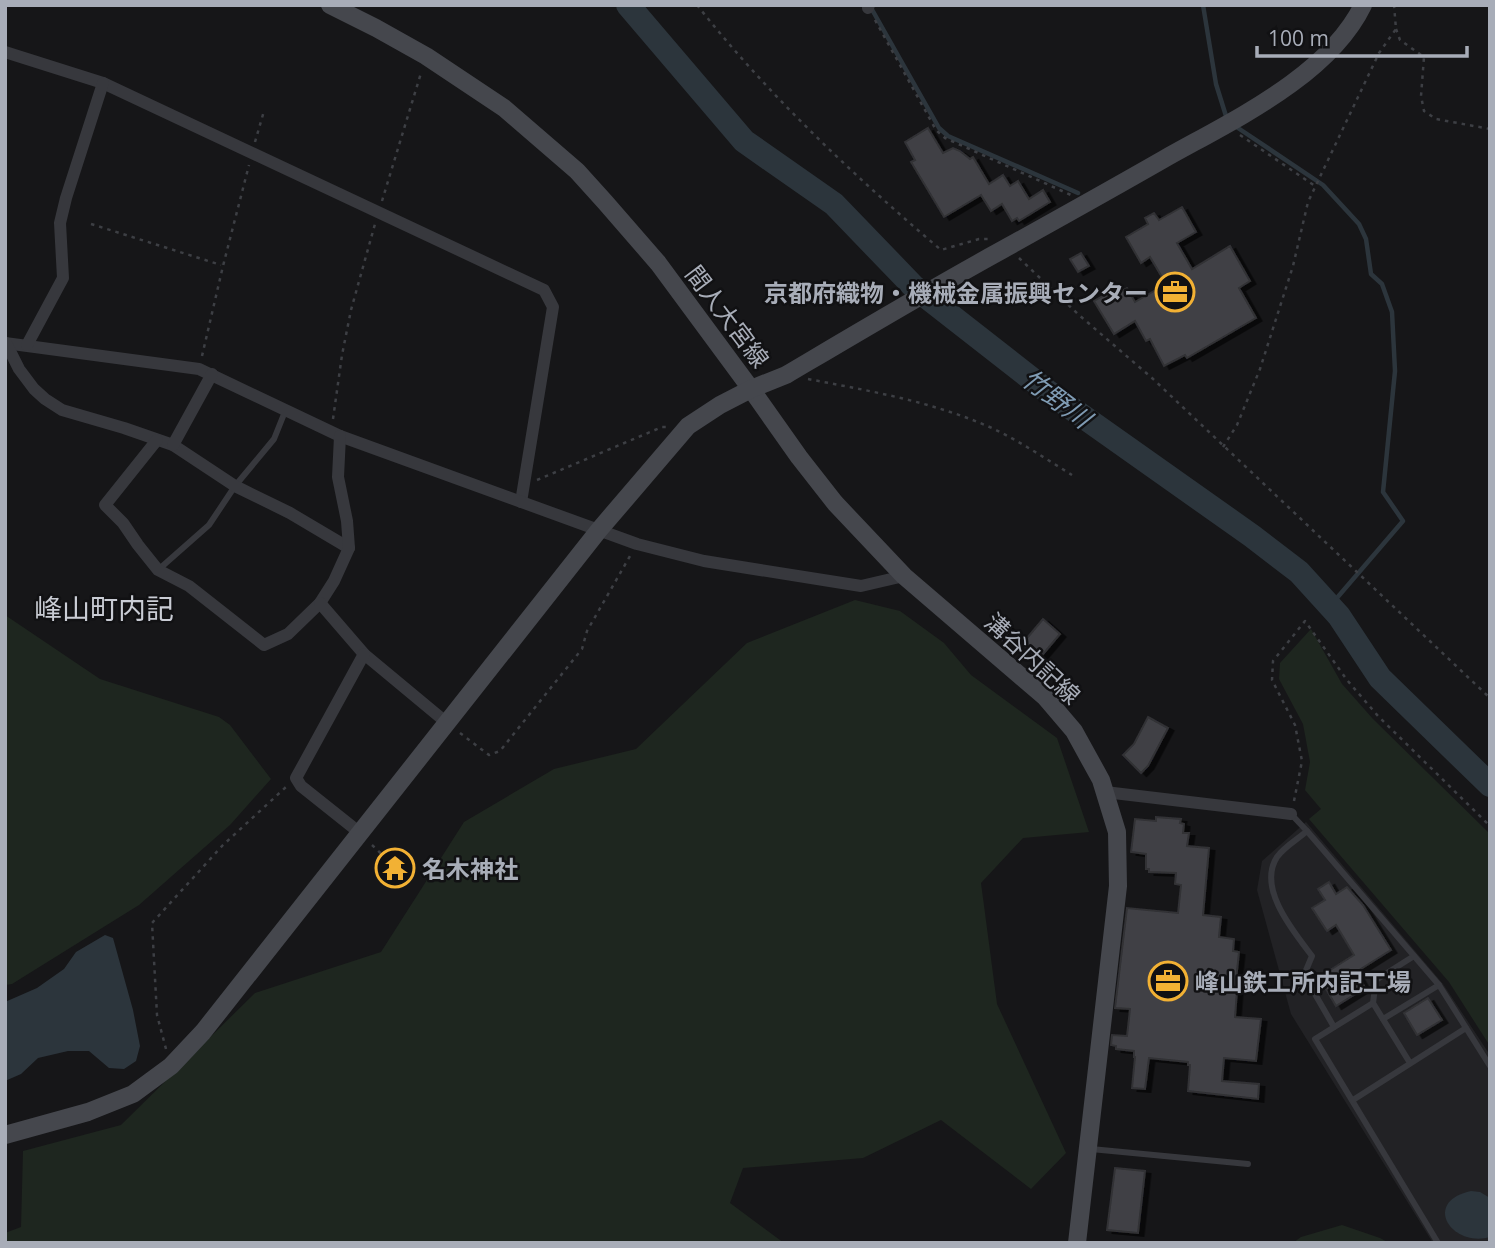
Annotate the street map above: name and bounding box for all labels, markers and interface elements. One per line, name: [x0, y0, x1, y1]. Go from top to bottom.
scale bar: [1257, 14, 1467, 58]
text: 100 m: [1268, 24, 1329, 52]
street label: 間人大宮線: [679, 258, 777, 374]
office icon: 京都府織物・機械金属振興センター: [1154, 271, 1196, 313]
place label: 京都府織物・機械金属振興センター: [764, 276, 1148, 309]
water label: 竹野川: [1015, 360, 1101, 438]
district label: 峰山町内記: [34, 589, 174, 627]
street label: 溝谷内記線: [978, 605, 1088, 711]
temple icon: 名木神社: [374, 847, 416, 889]
place label: 名木神社: [422, 852, 518, 885]
office icon: 峰山鉄工所内記工場: [1147, 960, 1189, 1002]
place label: 峰山鉄工所内記工場: [1195, 965, 1411, 998]

